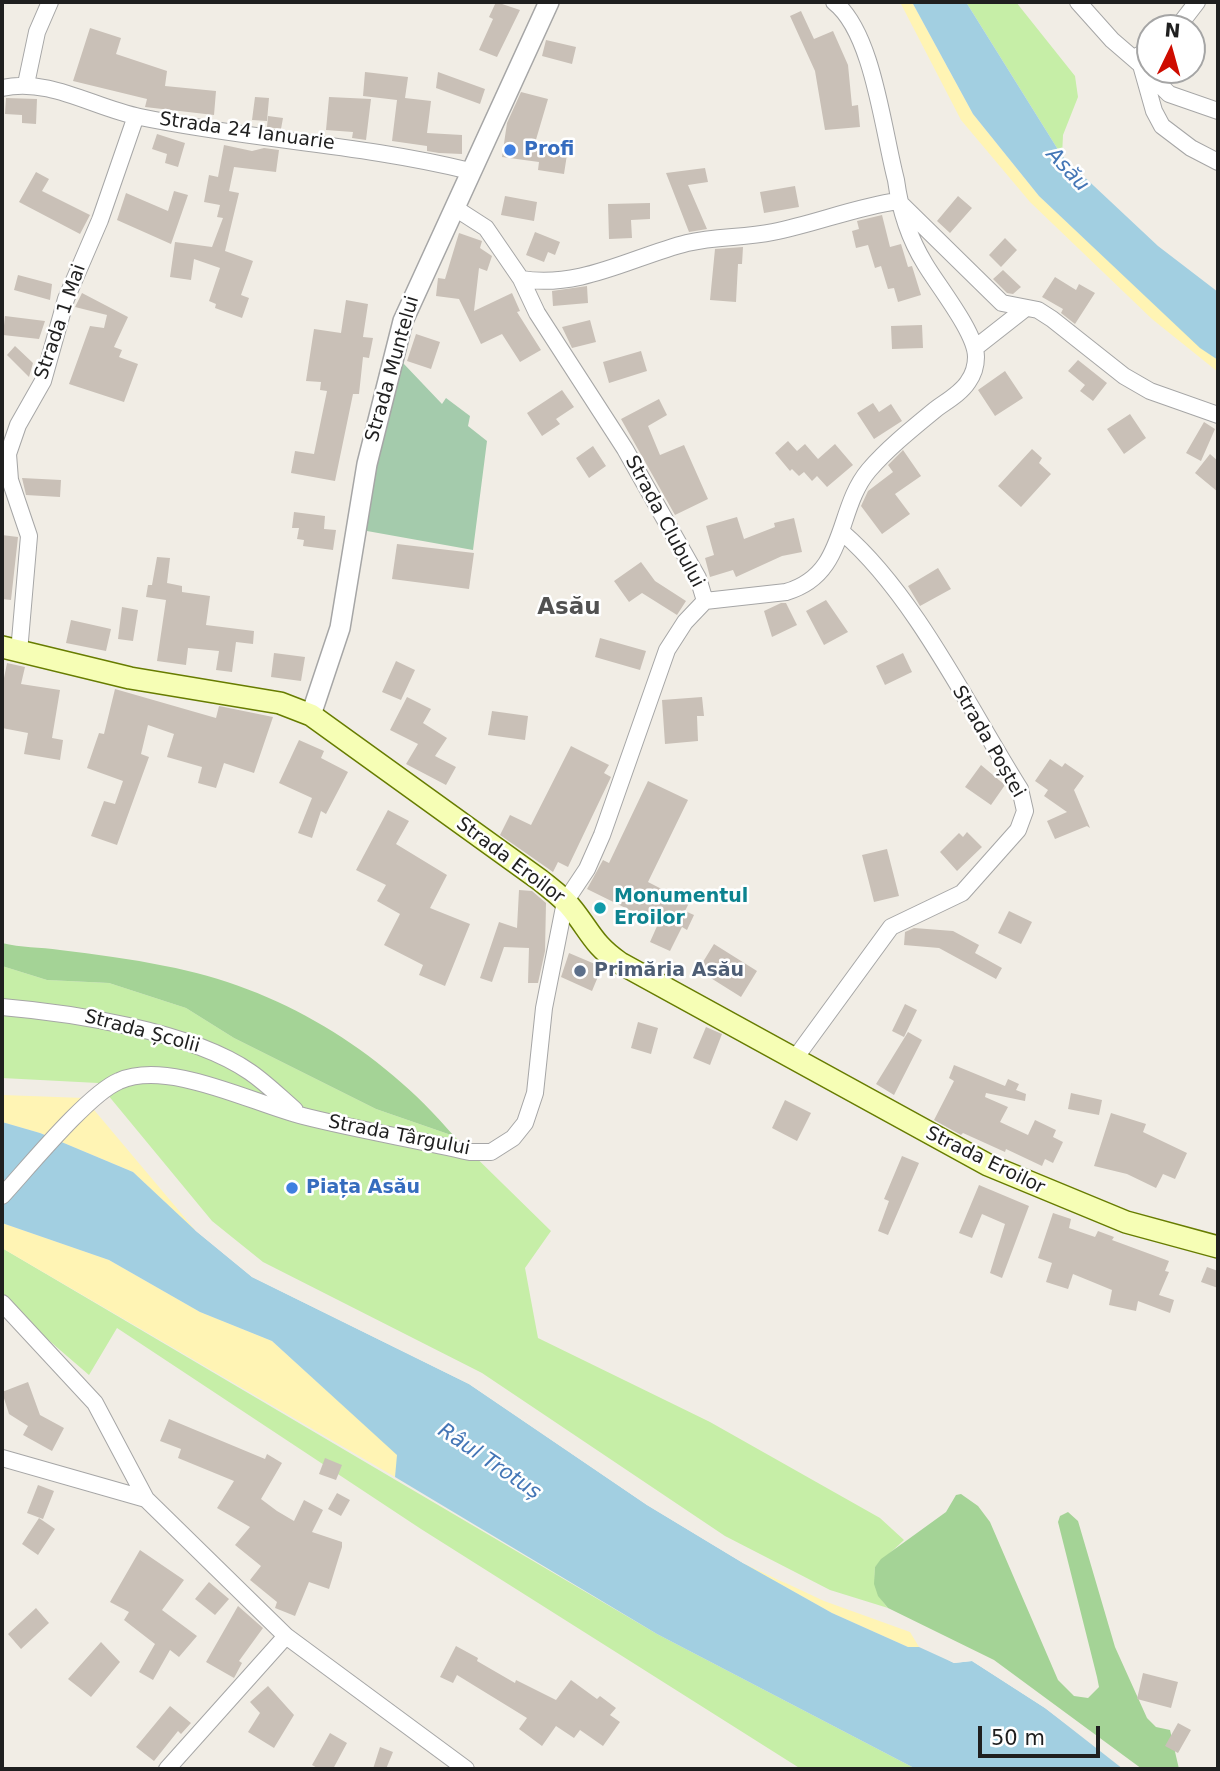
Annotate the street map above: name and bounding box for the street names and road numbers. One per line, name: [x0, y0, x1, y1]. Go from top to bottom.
street label: Strada 24 Ianuarie: [158, 108, 336, 156]
street label: Strada 1 Mai: [31, 261, 91, 383]
street label: Strada Muntelui: [361, 293, 425, 445]
street label: Strada Clubului: [620, 452, 708, 592]
street label: Strada Poștei: [947, 682, 1029, 802]
street label: Strada Eroilor: [451, 813, 569, 909]
street label: Strada Școlii: [82, 1006, 202, 1058]
street label: Strada Târgului: [326, 1111, 472, 1161]
street label: Strada Eroilor: [922, 1122, 1048, 1200]

